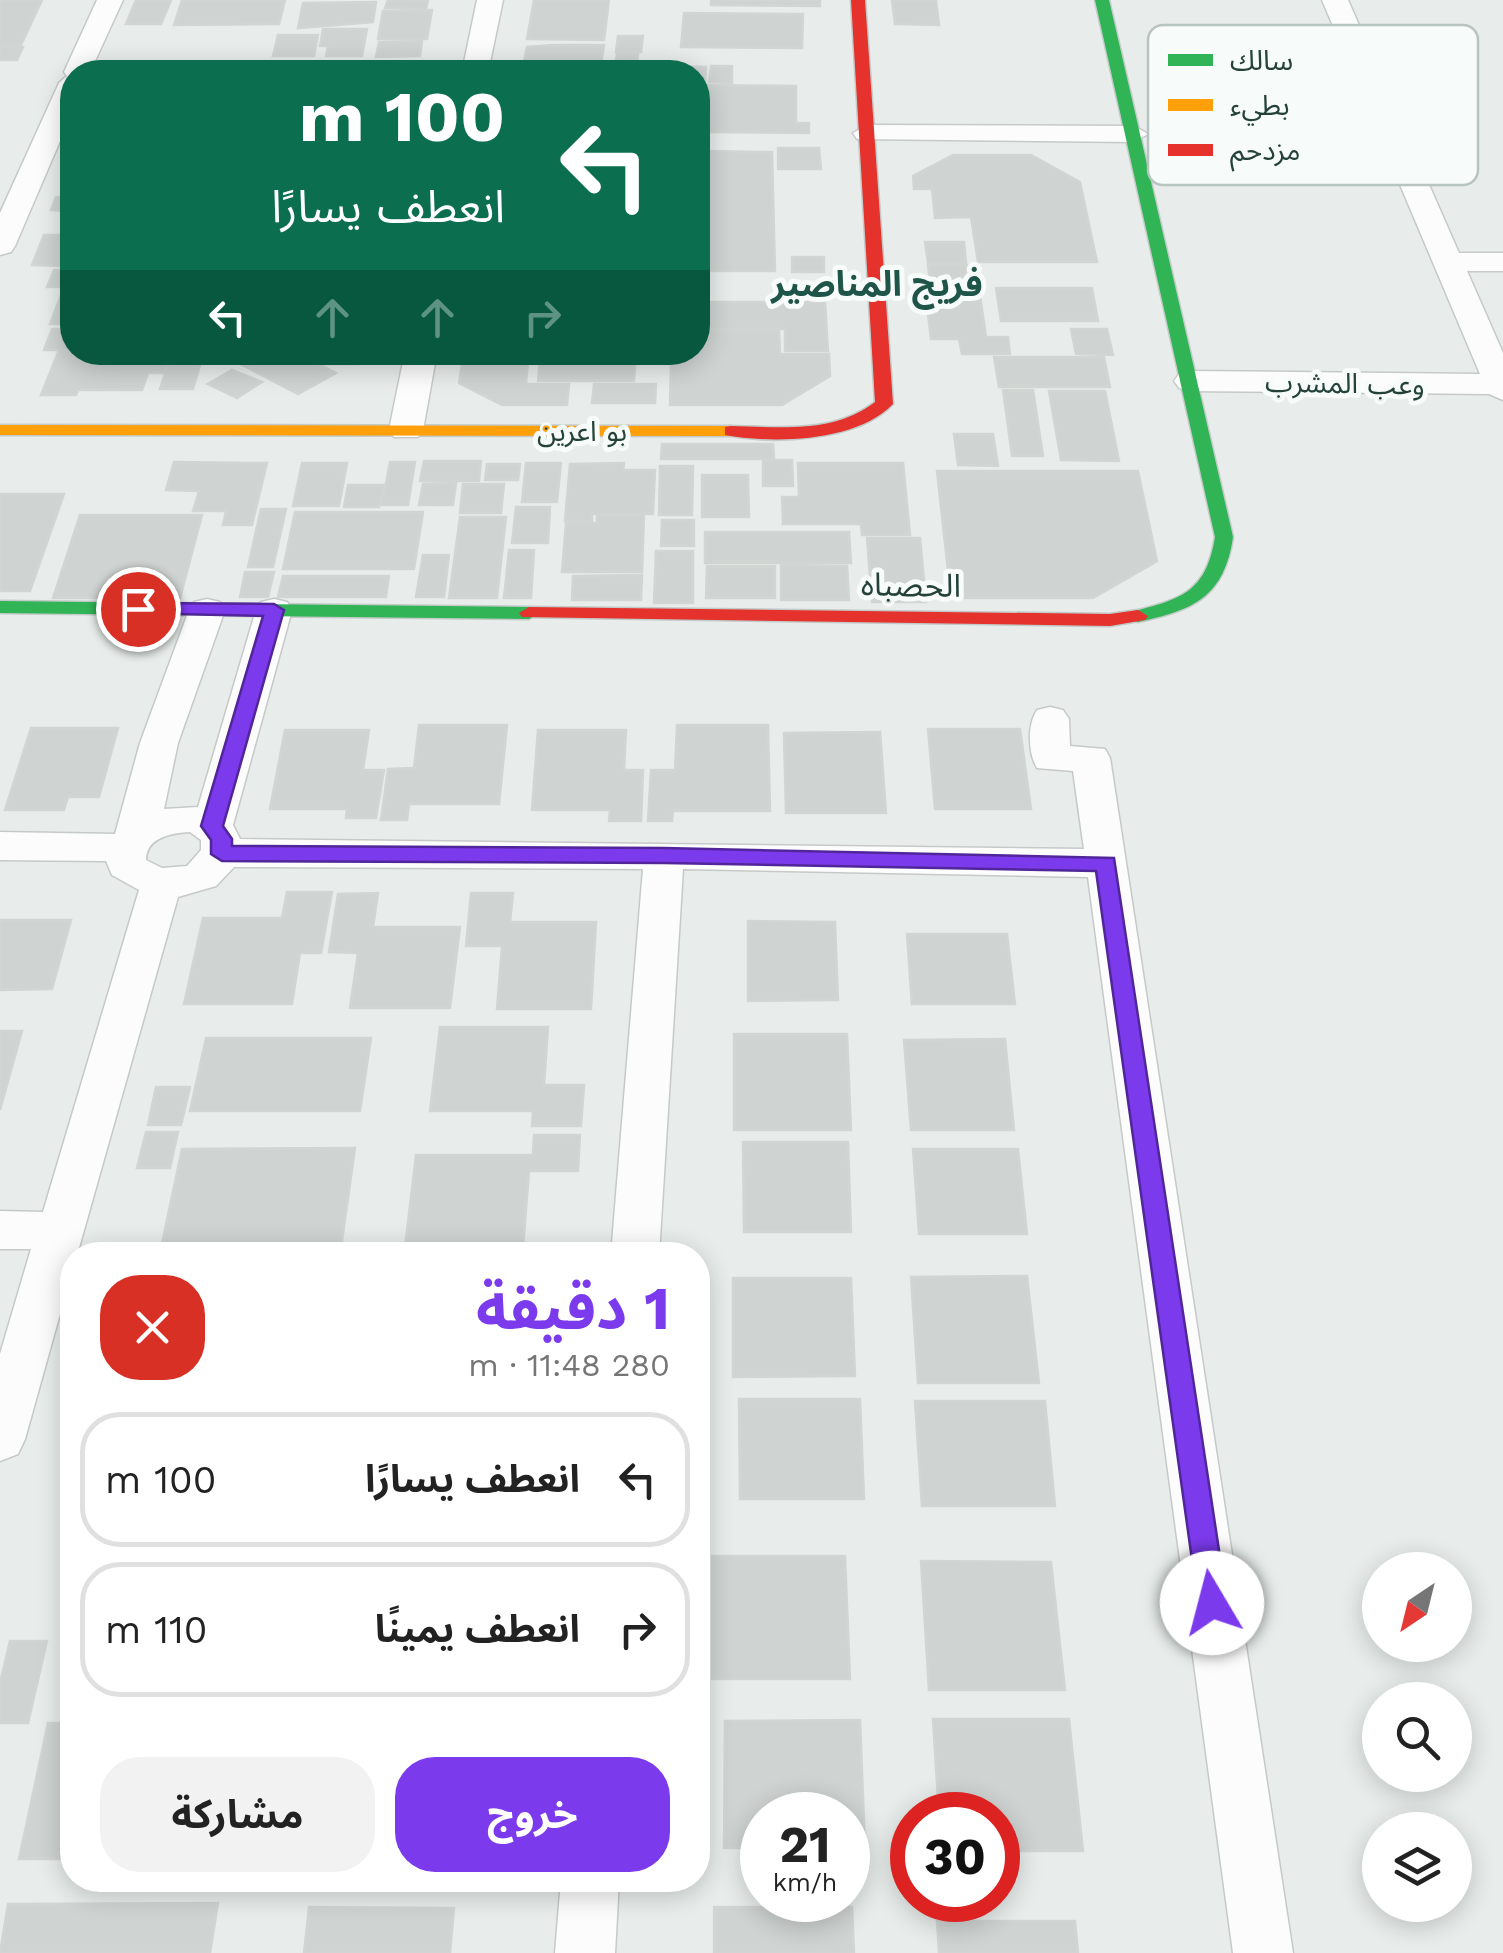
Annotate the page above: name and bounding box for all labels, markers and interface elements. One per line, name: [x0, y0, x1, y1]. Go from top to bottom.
legend: [1148, 25, 1478, 185]
text: سالك: [1230, 44, 1293, 77]
text: 100 m: [299, 76, 505, 158]
text: بطيء: [1230, 89, 1290, 126]
icon: left: [540, 100, 670, 230]
text: مزدحم: [1230, 134, 1301, 172]
text: انعطف يسارًا: [271, 180, 505, 233]
district label: فريج المناصير: [769, 263, 983, 310]
icon: left: [200, 290, 255, 345]
icon: ahead: [305, 290, 360, 345]
icon: ahead: [410, 290, 465, 345]
icon: right: [515, 290, 570, 345]
street label: وعب المشرب: [1265, 366, 1425, 401]
street label: بو اعرين: [537, 415, 627, 448]
street label: الحصباه: [861, 565, 961, 605]
pin: [96, 567, 181, 652]
icon: arrive: [111, 582, 166, 637]
text: 1 دقيقة: [476, 1273, 670, 1344]
button: close: [100, 1275, 205, 1380]
text: 280 m · 11:48: [468, 1346, 670, 1384]
icon: left: [610, 1452, 665, 1507]
text: انعطف يسارًا: [365, 1457, 580, 1501]
text: 100 m: [105, 1458, 216, 1502]
position arrow: [1160, 1551, 1264, 1655]
north arrow: [1362, 1552, 1472, 1662]
map controls: [1362, 1552, 1472, 1922]
icon: right: [610, 1602, 665, 1657]
text: انعطف يمينًا: [375, 1607, 580, 1651]
text: 110 m: [105, 1608, 207, 1652]
button: search: [1362, 1682, 1472, 1792]
button: مشاركة: [100, 1757, 375, 1872]
button: خروج: [395, 1757, 670, 1872]
speed limit sign: 30: [890, 1792, 1020, 1922]
button: layers: [1362, 1812, 1472, 1922]
text: 21: [779, 1815, 831, 1874]
text: km/h: [773, 1868, 837, 1897]

